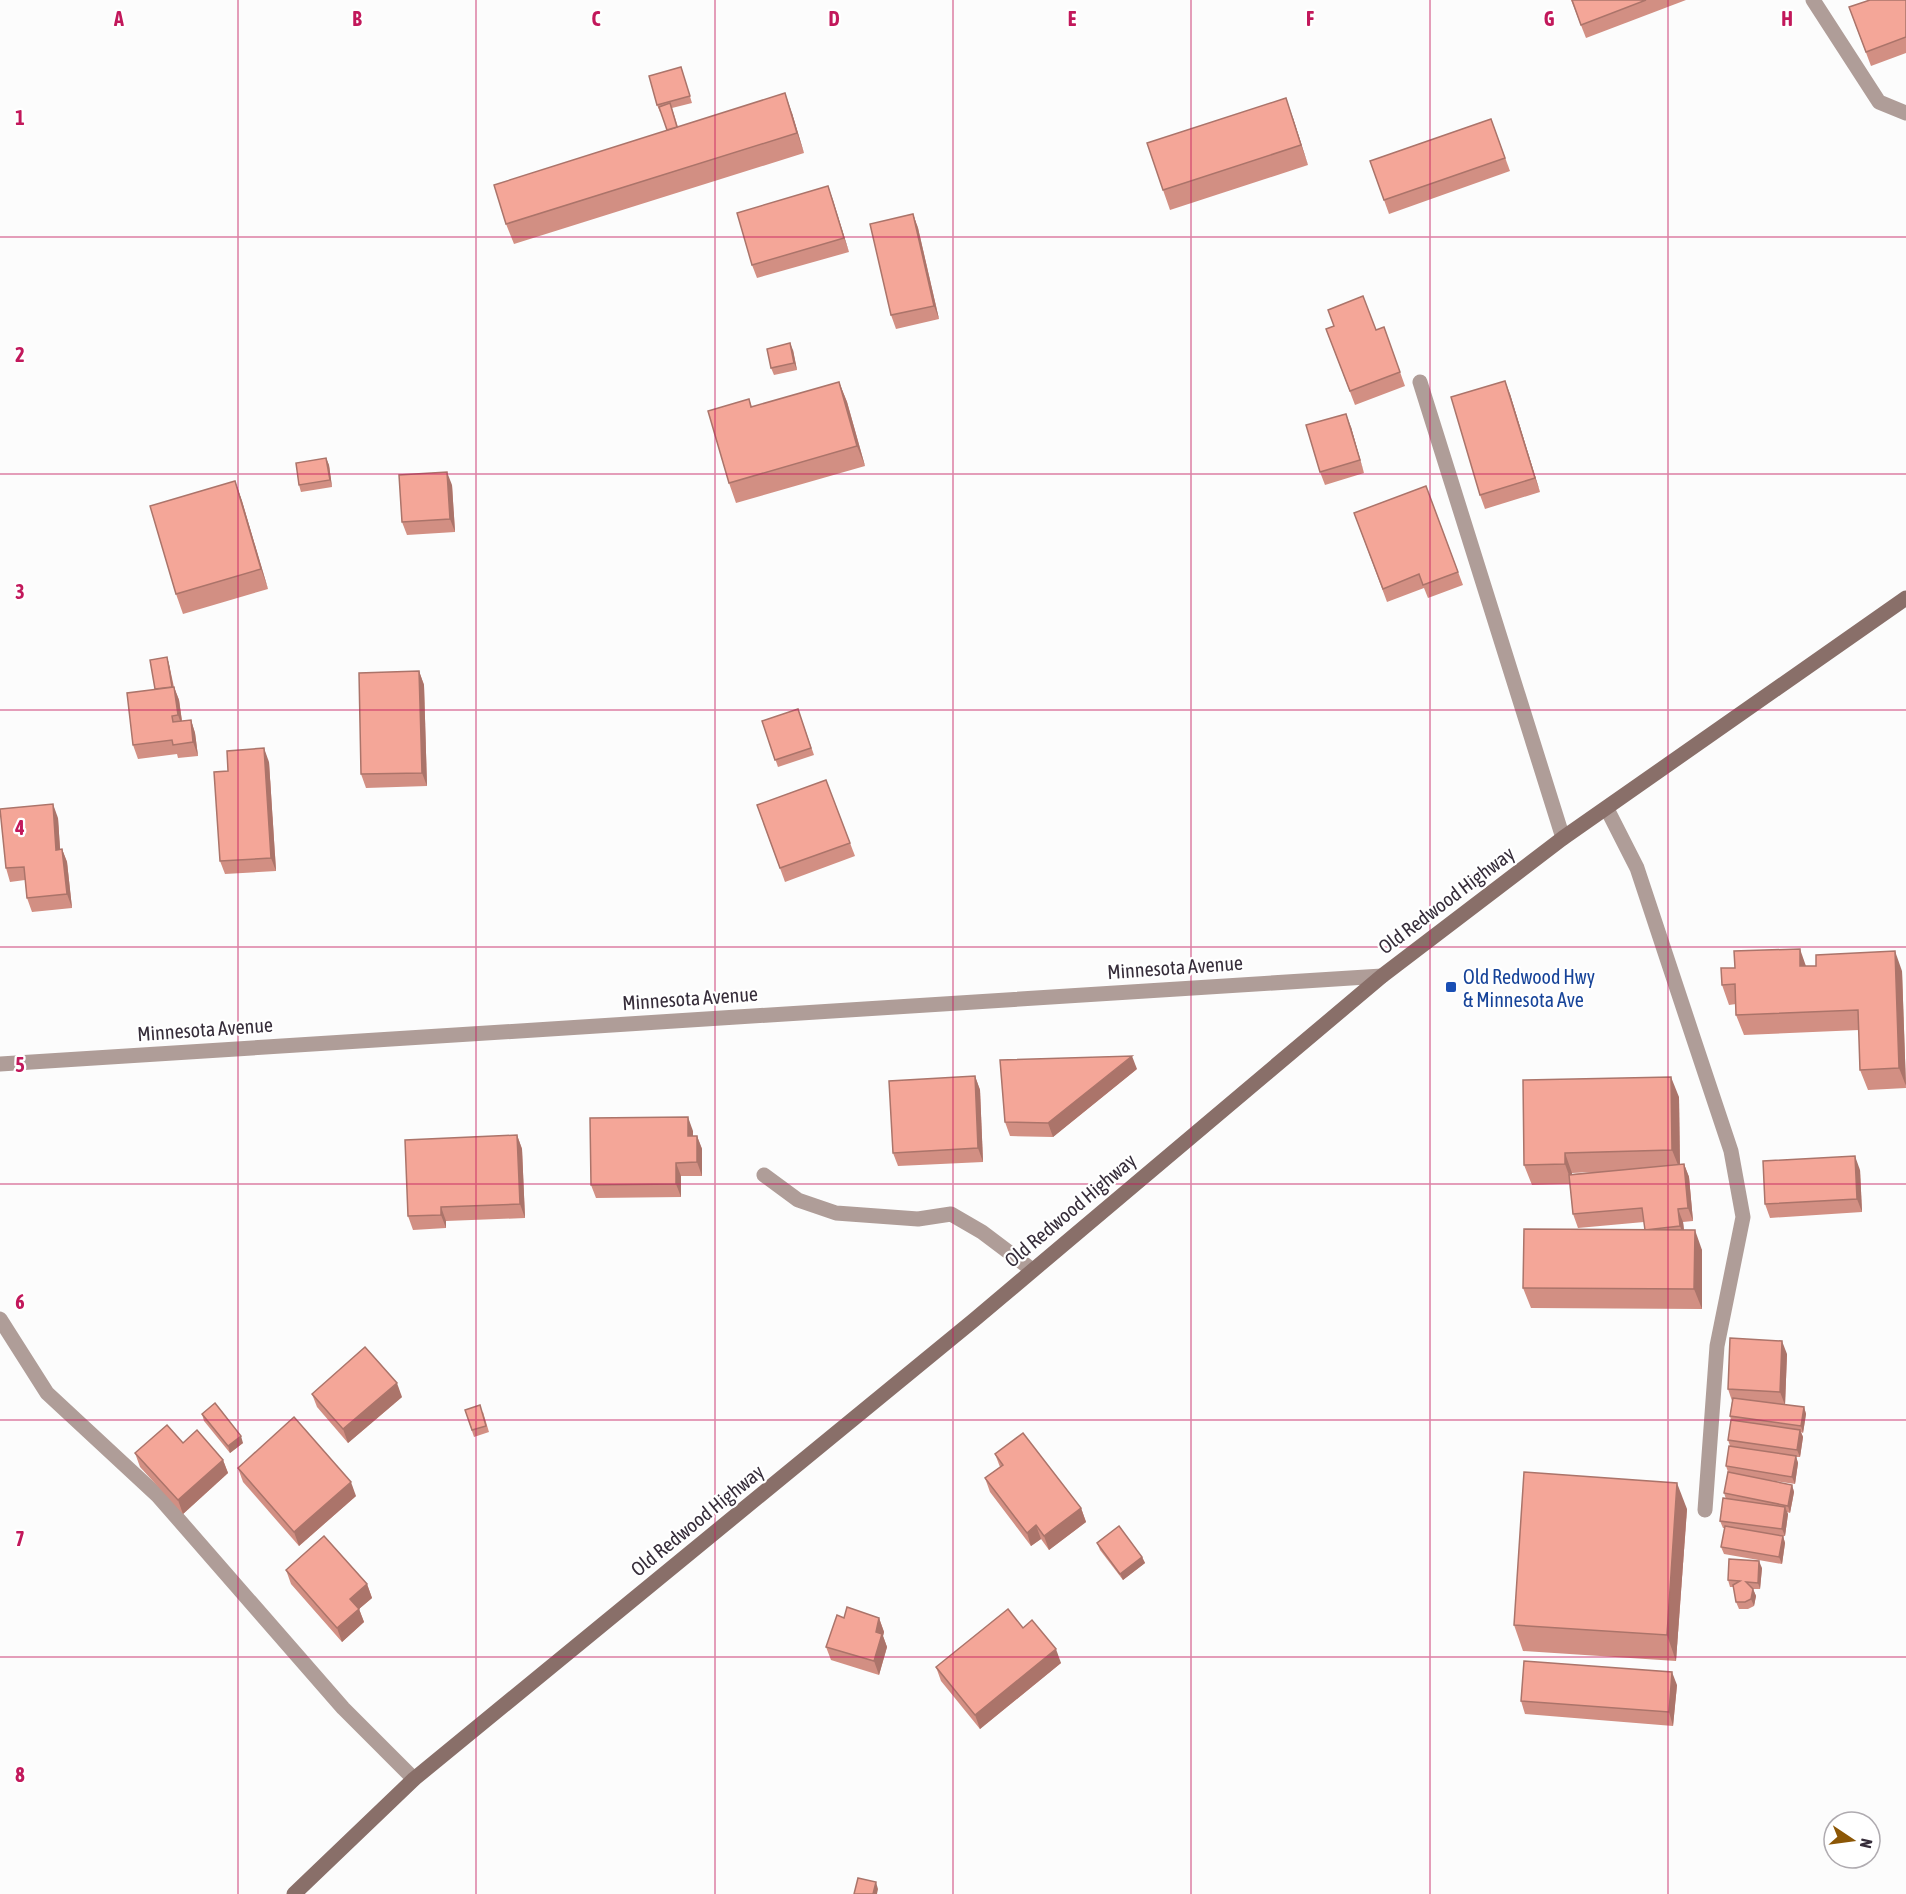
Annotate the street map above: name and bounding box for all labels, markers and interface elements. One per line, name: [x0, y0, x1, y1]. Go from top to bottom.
text: A: [113, 7, 124, 30]
text: B: [352, 7, 362, 30]
text: C: [592, 7, 601, 30]
text: D: [828, 7, 840, 30]
text: E: [1068, 7, 1077, 30]
text: F: [1306, 7, 1314, 30]
text: G: [1544, 7, 1555, 30]
text: H: [1781, 7, 1793, 30]
text: 1: [15, 106, 25, 129]
text: 2: [15, 343, 25, 366]
text: 3: [15, 580, 25, 603]
text: 4: [14, 816, 25, 839]
street label: Old Redwood Highway: [1374, 841, 1518, 959]
street label: Minnesota Avenue: [1106, 951, 1244, 983]
place label: Old Redwood Hwy & Minnesota Ave: [1463, 965, 1595, 1011]
marker: Old Redwood Hwy & Minnesota Ave: [1444, 980, 1458, 994]
street label: Minnesota Avenue: [621, 982, 759, 1014]
street label: Minnesota Avenue: [136, 1013, 274, 1045]
text: 5: [15, 1053, 25, 1076]
street label: Old Redwood Highway: [1000, 1148, 1140, 1272]
text: 6: [15, 1290, 25, 1313]
street label: Old Redwood Highway: [626, 1459, 768, 1581]
text: 7: [15, 1527, 25, 1550]
text: 8: [15, 1763, 25, 1786]
north arrow: [1822, 1810, 1882, 1870]
text: N: [1857, 1837, 1876, 1850]

